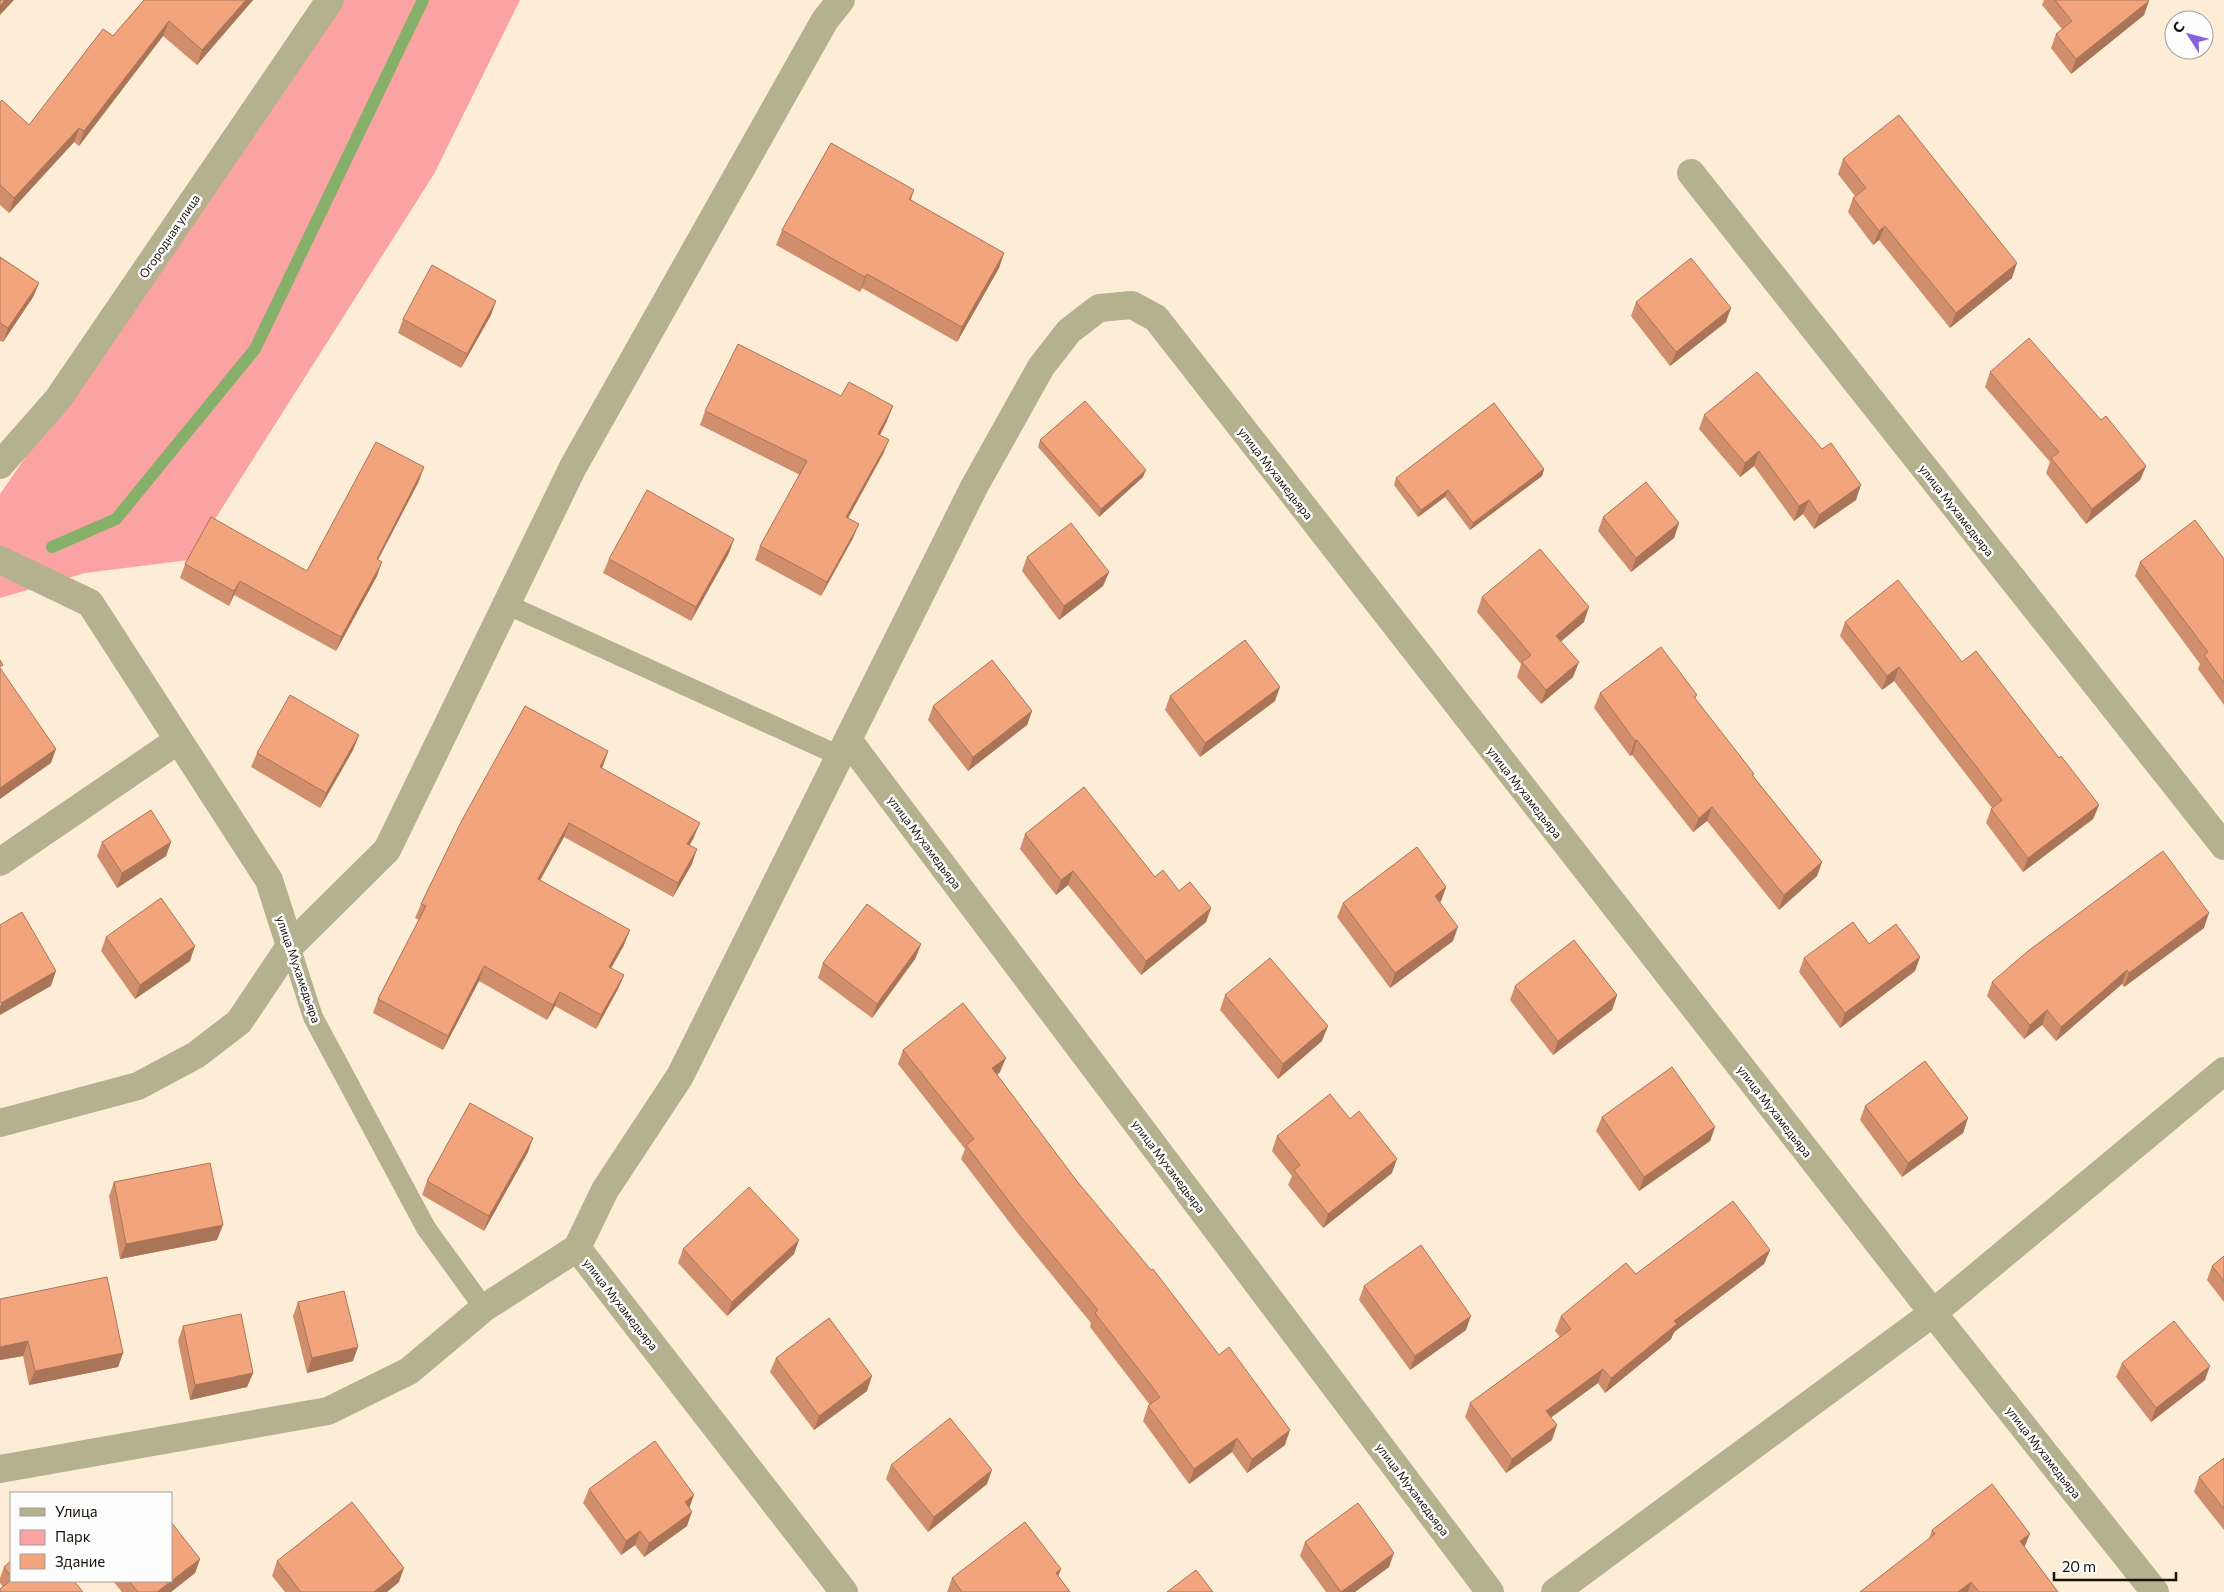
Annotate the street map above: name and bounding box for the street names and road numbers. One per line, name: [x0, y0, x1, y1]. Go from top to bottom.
street label: Огородная улица: [136, 192, 202, 280]
street label: улица Мухамедьяра: [1236, 424, 1316, 522]
street label: улица Мухамедьяра: [1917, 461, 1997, 559]
street label: улица Мухамедьяра: [1485, 743, 1565, 841]
street label: улица Мухамедьяра: [886, 793, 964, 891]
street label: улица Мухамедьяра: [274, 913, 324, 1025]
street label: улица Мухамедьяра: [1735, 1062, 1815, 1160]
street label: улица Мухамедьяра: [1130, 1117, 1208, 1215]
street label: улица Мухамедьяра: [581, 1255, 661, 1353]
street label: улица Мухамедьяра: [2004, 1403, 2084, 1501]
street label: улица Мухамедьяра: [1374, 1440, 1452, 1538]

